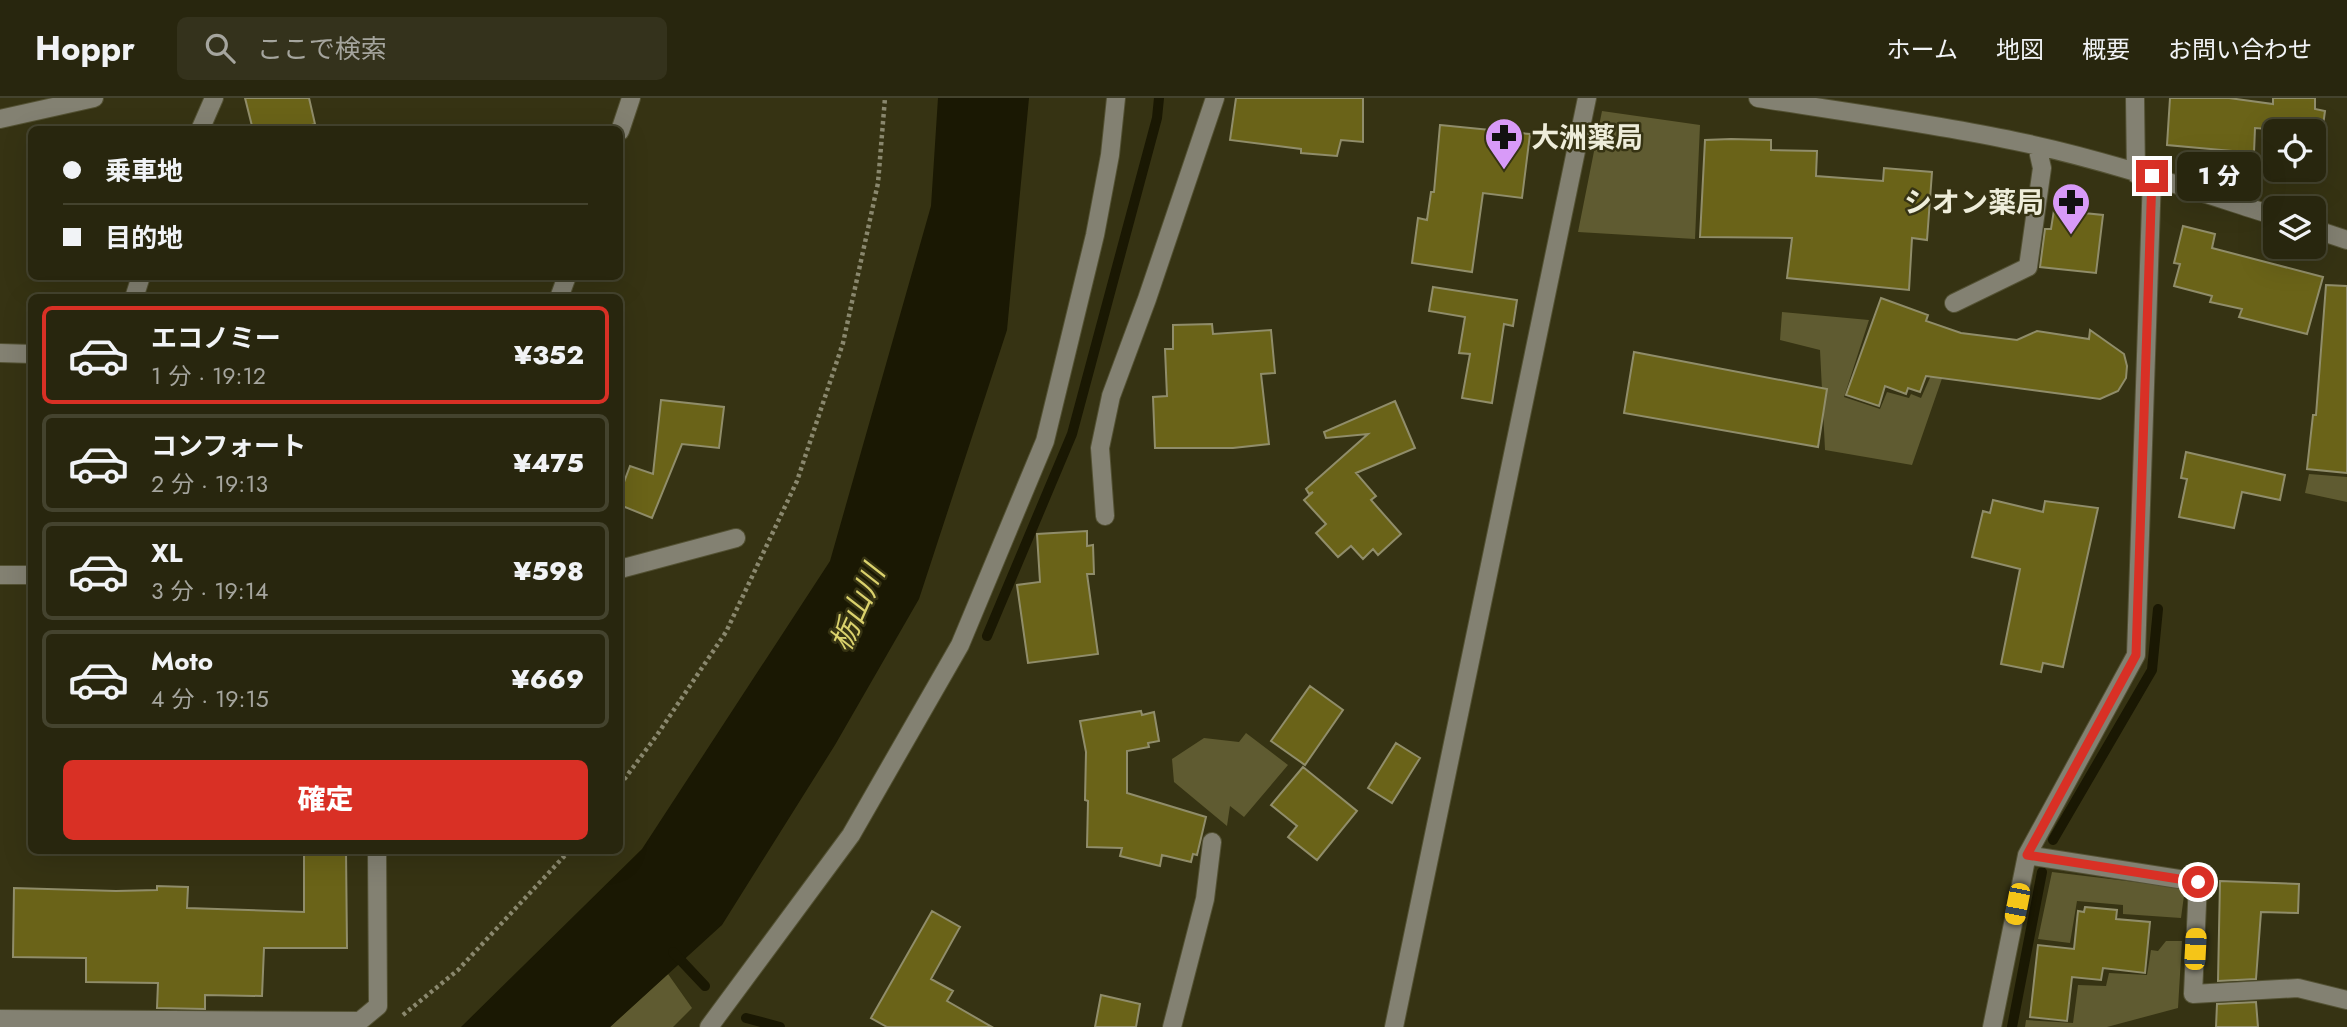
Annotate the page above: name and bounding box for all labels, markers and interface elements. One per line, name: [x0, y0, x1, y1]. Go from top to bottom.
search box: [177, 17, 667, 80]
text: Hoppr: [35, 25, 135, 72]
icon: search: [201, 29, 239, 67]
text: ここで検索: [257, 30, 387, 68]
text: ホーム: [1887, 32, 1958, 67]
text: 地図: [1996, 32, 2044, 67]
text: 概要: [2082, 32, 2130, 67]
text: お問い合わせ: [2168, 32, 2312, 67]
pharmacy icon: 大洲薬局: [1483, 116, 1525, 171]
place label: 大洲薬局: [1531, 117, 1643, 158]
map controls: [2263, 119, 2326, 259]
button: locate: [2263, 119, 2326, 182]
text: 乗車地: [105, 152, 183, 190]
callout: 1 分: [2176, 152, 2260, 200]
text: 1 分: [2198, 159, 2240, 193]
route end: [2136, 160, 2168, 192]
pharmacy icon: シオン薬局: [2050, 181, 2092, 236]
place label: シオン薬局: [1904, 182, 2044, 223]
button: layers: [2263, 196, 2326, 259]
text: 目的地: [105, 219, 183, 257]
text: エコノミー: [151, 319, 281, 357]
icon: car: [67, 324, 130, 387]
text: ¥352: [514, 336, 584, 374]
text: 1 分 · 19:12: [151, 359, 266, 393]
text: コンフォート: [151, 427, 306, 465]
icon: car: [67, 432, 130, 495]
text: ¥475: [513, 444, 584, 482]
text: 2 分 · 19:13: [151, 467, 268, 501]
text: XL: [151, 534, 183, 572]
icon: car: [67, 540, 130, 603]
text: ¥598: [513, 552, 584, 590]
water label: 栃山川: [819, 555, 896, 658]
text: 3 分 · 19:14: [151, 574, 268, 608]
text: Moto: [151, 642, 213, 680]
icon: car: [67, 648, 130, 711]
text: ¥669: [512, 660, 584, 698]
text: 4 分 · 19:15: [151, 682, 269, 716]
button: 確定: [63, 760, 588, 840]
route start: [2182, 866, 2214, 898]
car: [2003, 881, 2032, 927]
car: [2184, 927, 2207, 971]

